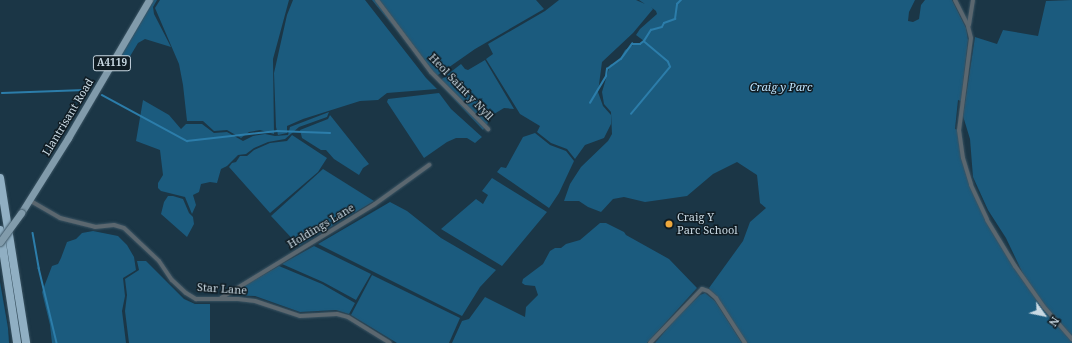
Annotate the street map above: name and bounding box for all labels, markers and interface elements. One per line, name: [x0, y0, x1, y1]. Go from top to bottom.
street label: Heol Saint y Nyll: [426, 51, 496, 123]
road number: A4119: [92, 55, 132, 71]
street label: Llantrisant Road: [40, 76, 96, 158]
park label: Craig y Parc: [750, 80, 812, 94]
street label: Holdings Lane: [285, 201, 357, 251]
place label: Craig Y Parc School: [677, 211, 738, 237]
marker: Craig Y Parc School: [664, 219, 674, 229]
street label: Star Lane: [197, 281, 247, 297]
north arrow: [1024, 295, 1064, 335]
text: N: [1046, 314, 1063, 330]

